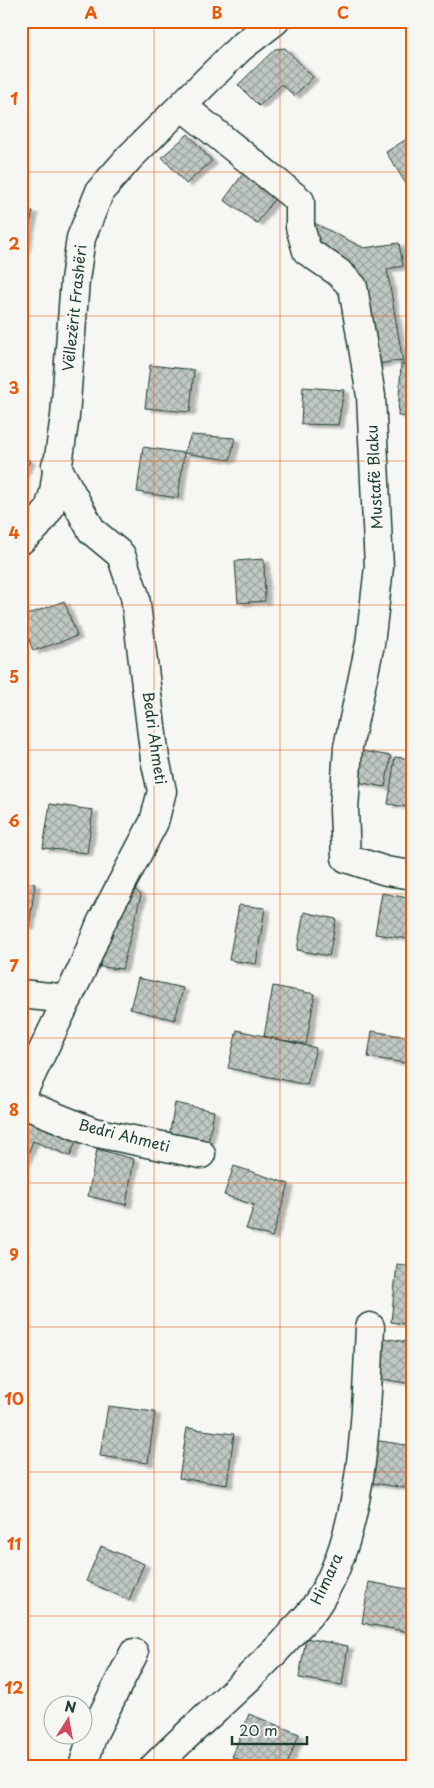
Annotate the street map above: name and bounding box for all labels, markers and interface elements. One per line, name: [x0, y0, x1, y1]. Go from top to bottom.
text: A: [85, 0, 98, 24]
text: B: [212, 0, 223, 24]
text: C: [337, 0, 349, 24]
text: 1: [10, 86, 18, 110]
text: 2: [8, 231, 20, 255]
street label: Vëllezërit Frashëri: [55, 243, 92, 372]
text: 3: [9, 375, 19, 399]
street label: Mustafë Blaku: [359, 424, 388, 530]
text: 4: [9, 520, 20, 544]
text: 5: [9, 664, 19, 688]
street label: Bedri Ahmeti: [138, 690, 173, 786]
text: 6: [8, 808, 20, 832]
text: 7: [9, 953, 19, 977]
text: 8: [9, 1097, 19, 1121]
street label: Bedri Ahmeti: [76, 1112, 173, 1157]
text: 9: [9, 1242, 19, 1266]
text: 10: [4, 1386, 24, 1410]
text: 11: [7, 1531, 21, 1555]
street label: Himara: [304, 1548, 348, 1608]
text: 12: [5, 1675, 23, 1699]
text: N: [63, 1695, 78, 1718]
north arrow: [42, 1696, 92, 1746]
scale bar: [232, 1713, 306, 1745]
text: 20 m: [239, 1718, 278, 1741]

